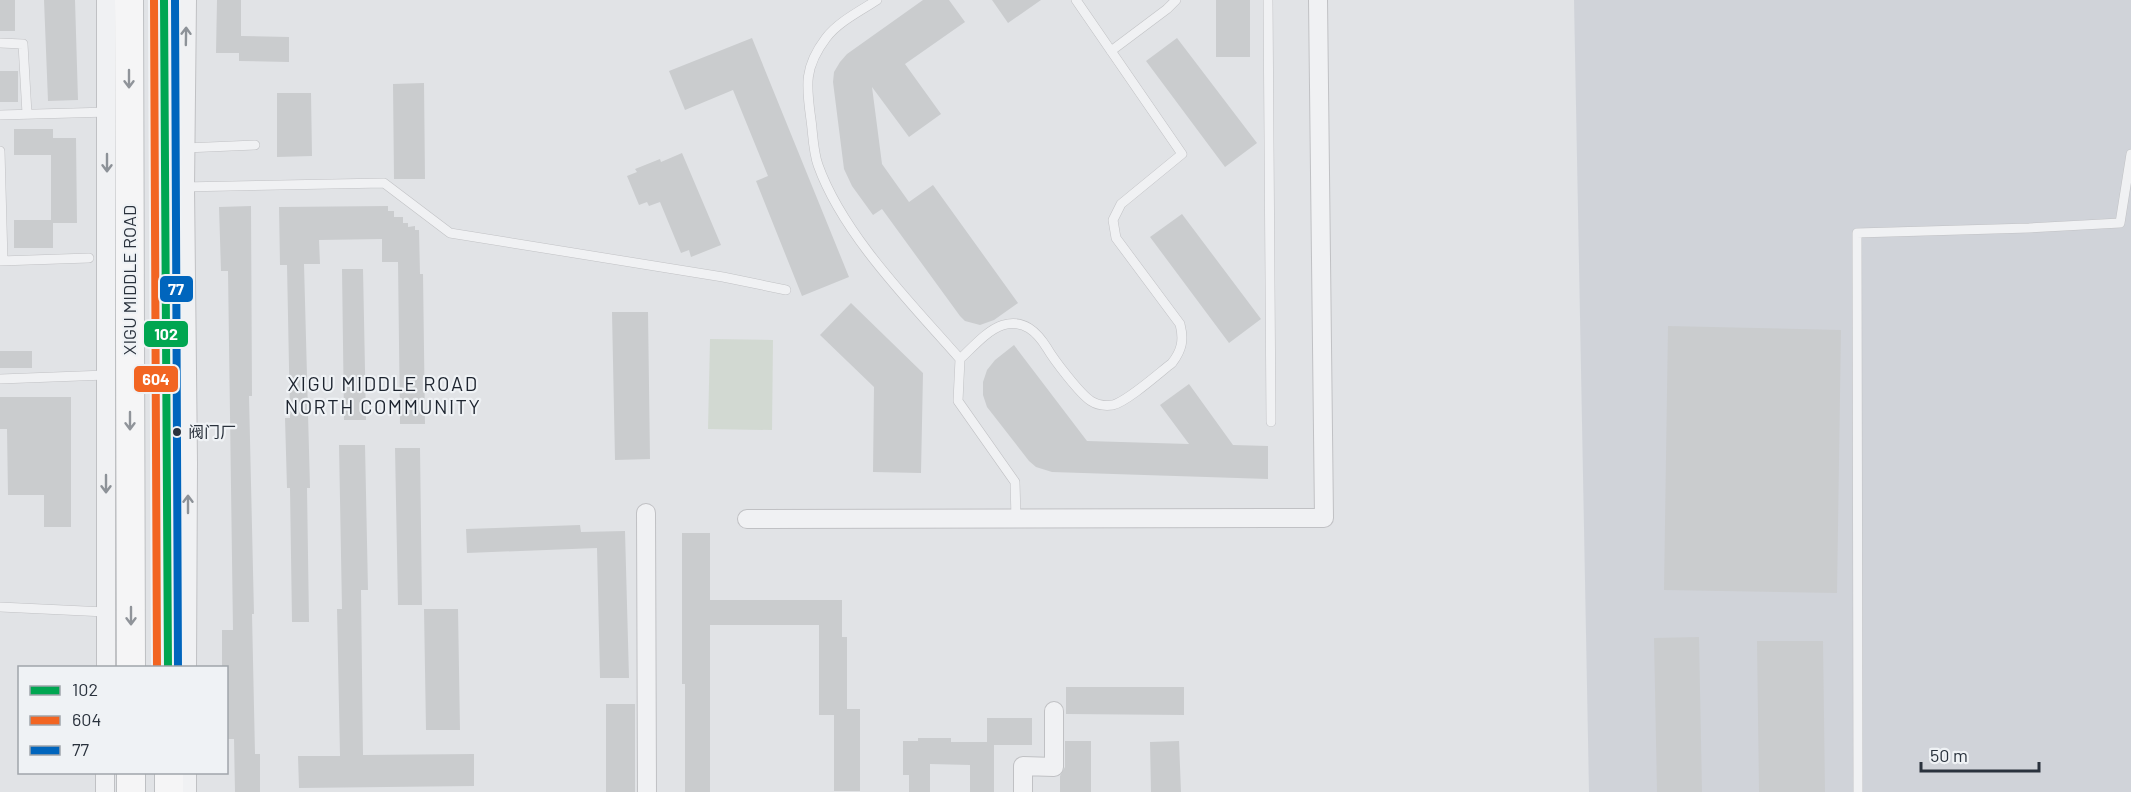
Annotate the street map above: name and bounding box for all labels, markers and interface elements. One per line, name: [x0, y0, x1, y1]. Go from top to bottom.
one-way arrow: [180, 27, 192, 47]
one-way arrow: [124, 69, 135, 89]
one-way arrow: [101, 153, 113, 173]
street label: XIGU MIDDLE ROAD: [118, 205, 140, 355]
line badge: 77: [159, 275, 194, 303]
text: 77: [168, 279, 184, 298]
line badge: 102: [143, 320, 189, 348]
text: 102: [154, 324, 178, 343]
line badge: 604: [133, 365, 179, 393]
text: 604: [142, 369, 170, 388]
district label: XIGU MIDDLE ROAD NORTH COMMUNITY: [285, 371, 481, 418]
one-way arrow: [124, 411, 136, 431]
place label: 阀门厂: [188, 422, 236, 441]
marker: 阀门厂: [171, 426, 183, 438]
one-way arrow: [100, 474, 112, 494]
one-way arrow: [182, 495, 194, 515]
one-way arrow: [125, 606, 137, 626]
legend: [18, 666, 228, 774]
text: 102: [72, 678, 98, 700]
text: 604: [72, 708, 101, 730]
scale bar: [1921, 735, 2040, 773]
text: 77: [72, 738, 90, 760]
text: 50 m: [1930, 744, 1968, 766]

